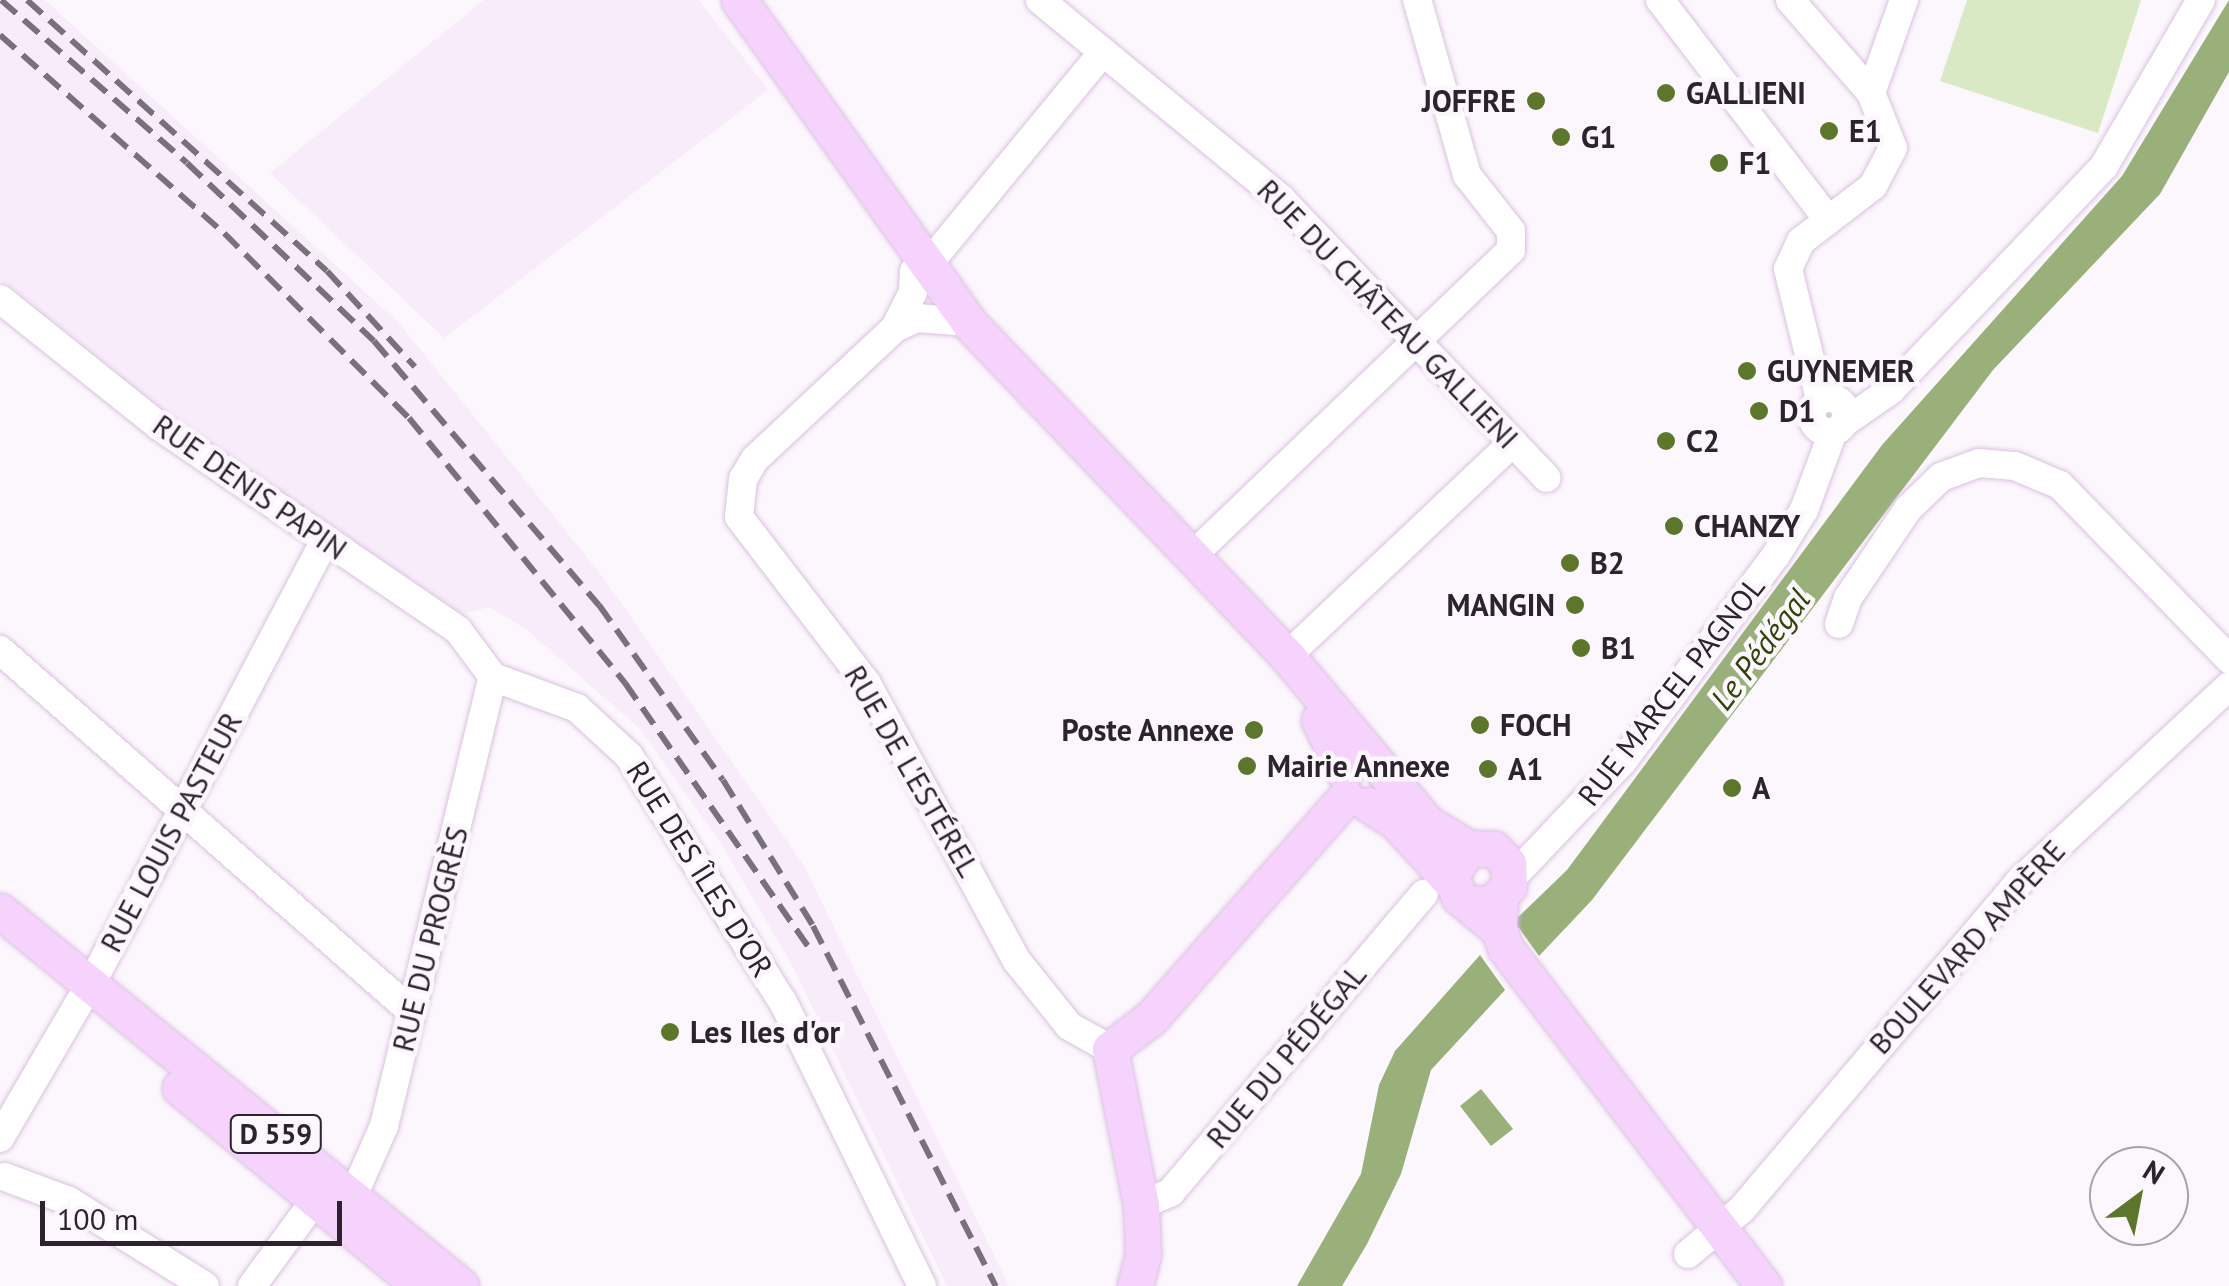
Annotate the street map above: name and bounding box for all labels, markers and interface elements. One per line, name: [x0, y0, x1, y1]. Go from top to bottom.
place label: GALLIENI: [1686, 75, 1806, 111]
marker: GALLIENI: [1655, 82, 1677, 104]
place label: JOFFRE: [1422, 83, 1516, 119]
marker: JOFFRE: [1525, 90, 1547, 112]
place label: E1: [1849, 113, 1882, 149]
place label: G1: [1581, 119, 1616, 155]
marker: E1: [1818, 120, 1840, 142]
marker: G1: [1550, 126, 1572, 148]
place label: F1: [1739, 145, 1771, 181]
marker: F1: [1708, 152, 1730, 174]
street label: RUE DU CHÂTEAU GALLIENI: [1250, 172, 1526, 456]
place label: GUYNEMER: [1767, 353, 1915, 389]
marker: GUYNEMER: [1736, 360, 1758, 382]
place label: D1: [1779, 393, 1815, 429]
marker: D1: [1748, 400, 1770, 422]
street label: RUE DENIS PAPIN: [146, 407, 354, 567]
place label: C2: [1686, 423, 1720, 459]
marker: C2: [1655, 430, 1677, 452]
place label: CHANZY: [1694, 508, 1800, 544]
marker: CHANZY: [1663, 515, 1685, 537]
place label: B2: [1590, 545, 1625, 581]
marker: B2: [1559, 552, 1581, 574]
street label: RUE MARCEL PAGNOL: [1570, 569, 1772, 813]
water label: Le Pédégal: [1702, 581, 1818, 717]
place label: MANGIN: [1447, 587, 1555, 623]
marker: MANGIN: [1564, 594, 1586, 616]
place label: B1: [1601, 630, 1636, 666]
marker: B1: [1570, 637, 1592, 659]
street label: RUE DE L'ESTÉREL: [837, 659, 987, 883]
street label: RUE LOUIS PASTEUR: [93, 706, 249, 958]
place label: FOCH: [1500, 707, 1572, 743]
place label: Poste Annexe: [1060, 712, 1234, 748]
marker: FOCH: [1469, 714, 1491, 736]
marker: Poste Annexe: [1243, 719, 1265, 741]
place label: Mairie Annexe: [1267, 748, 1451, 784]
place label: A1: [1508, 751, 1543, 787]
street label: RUE DES ÎLES D'OR: [619, 755, 781, 983]
marker: Mairie Annexe: [1236, 755, 1258, 777]
marker: A1: [1477, 758, 1499, 780]
place label: A: [1752, 770, 1770, 806]
marker: A: [1721, 777, 1743, 799]
street label: RUE DU PROGRÈS: [385, 823, 475, 1055]
street label: BOULEVARD AMPÈRE: [1861, 832, 2073, 1062]
street label: RUE DU PÉDÉGAL: [1199, 957, 1373, 1155]
place label: Les Iles d'or: [690, 1014, 840, 1050]
marker: Les Iles d'or: [659, 1021, 681, 1043]
road number: D 559: [228, 1111, 324, 1157]
north arrow: [2089, 1146, 2189, 1246]
text: N: [2136, 1151, 2172, 1192]
scale bar: [45, 1181, 348, 1243]
text: 100 m: [57, 1199, 138, 1238]

